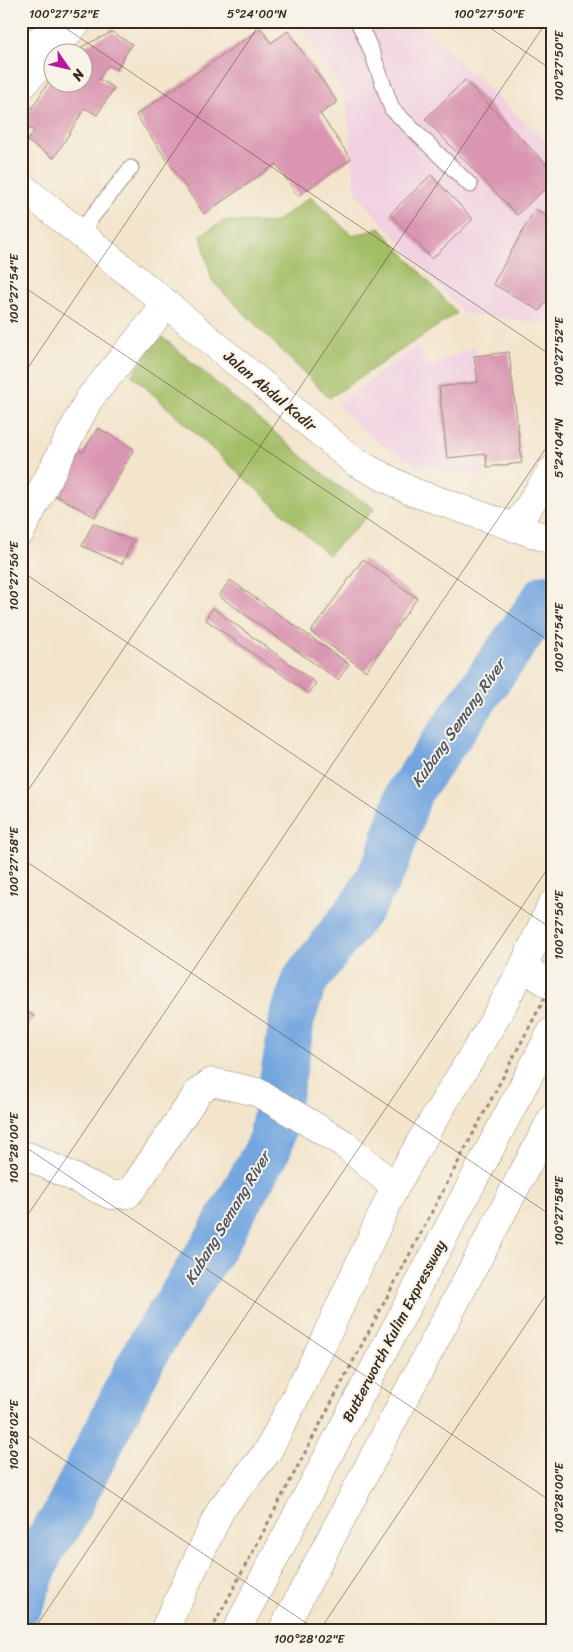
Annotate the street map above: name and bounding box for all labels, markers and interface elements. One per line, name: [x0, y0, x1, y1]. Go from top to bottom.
text: 100°27'52"E: [29, 3, 100, 25]
text: 5°24'00"N: [227, 3, 288, 25]
text: 100°27'50"E: [454, 3, 525, 25]
text: 100°27'50"E: [548, 30, 570, 101]
north arrow: [42, 42, 92, 92]
text: N: [65, 63, 92, 86]
text: 100°27'54"E: [3, 253, 25, 324]
text: 100°27'52"E: [548, 316, 570, 387]
street label: Jalan Abdul Kadir: [217, 343, 323, 439]
text: 5°24'04"N: [548, 417, 570, 478]
text: 100°27'56"E: [3, 540, 25, 611]
text: 100°27'54"E: [548, 602, 570, 673]
water label: Kubang Semang River: [403, 650, 515, 793]
text: 100°27'58"E: [3, 826, 25, 897]
text: 100°27'56"E: [548, 889, 570, 960]
text: 100°28'00"E: [3, 1111, 25, 1183]
water label: Kubang Semang River: [176, 1143, 280, 1290]
text: 100°27'58"E: [548, 1175, 570, 1246]
street label: Butterworth Kulim Expressway: [335, 1235, 453, 1427]
text: 100°28'02"E: [3, 1399, 25, 1470]
text: 100°28'00"E: [548, 1461, 570, 1533]
text: 100°28'02"E: [274, 1628, 345, 1650]

